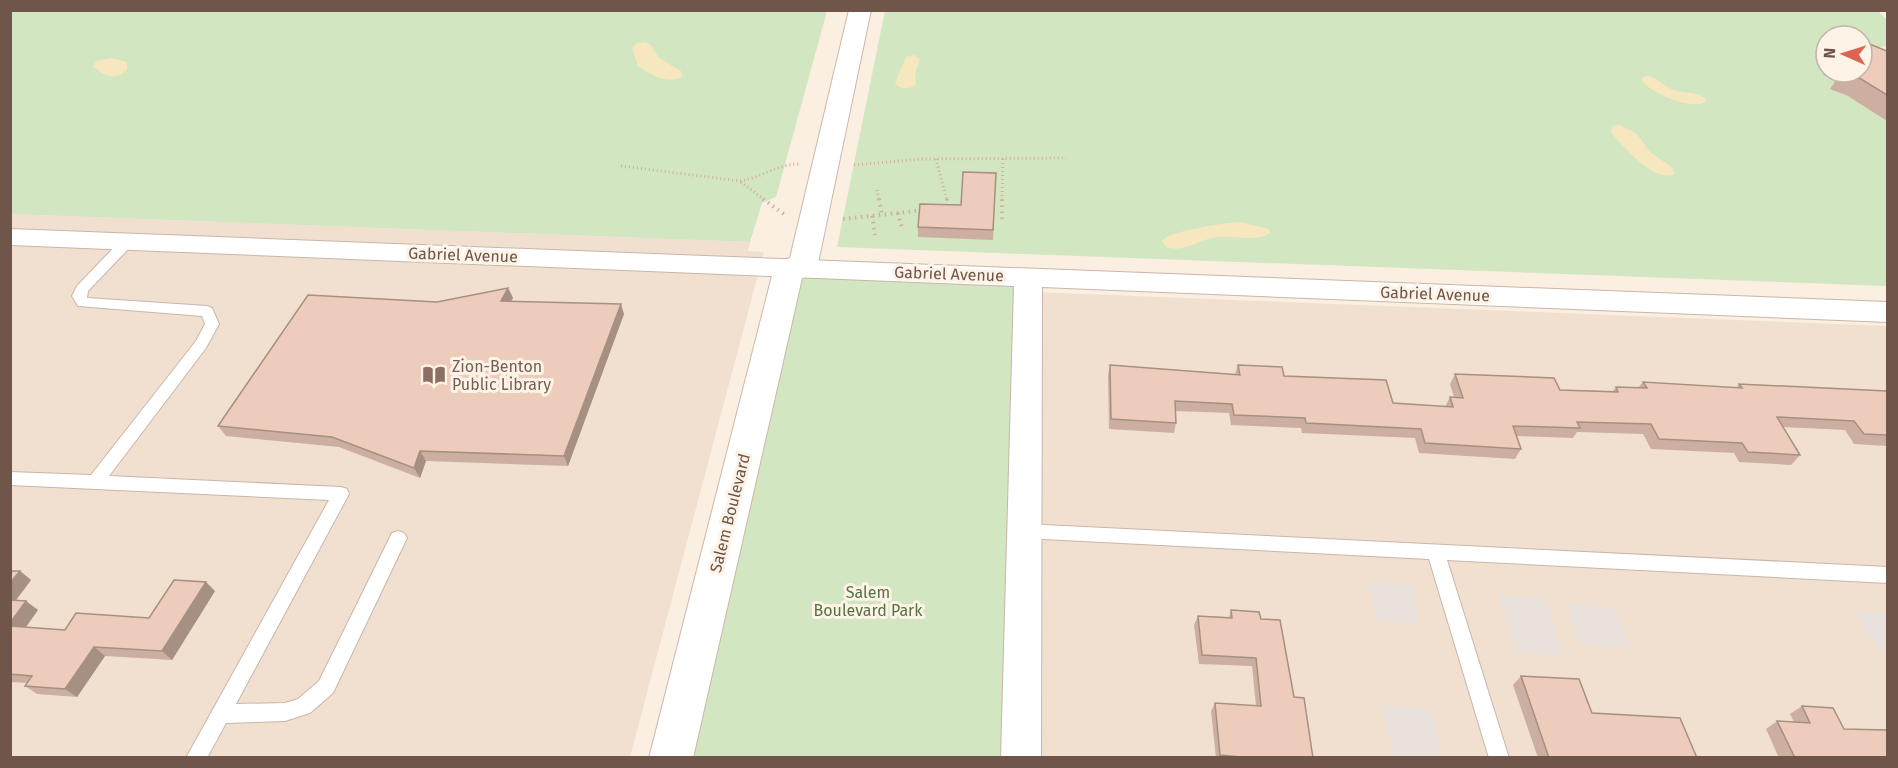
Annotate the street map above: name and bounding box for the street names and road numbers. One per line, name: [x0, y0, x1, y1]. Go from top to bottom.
street label: Gabriel Avenue: [408, 244, 518, 266]
street label: Gabriel Avenue: [894, 263, 1004, 285]
street label: Gabriel Avenue: [1380, 283, 1490, 305]
street label: Salem Boulevard: [706, 452, 754, 574]

